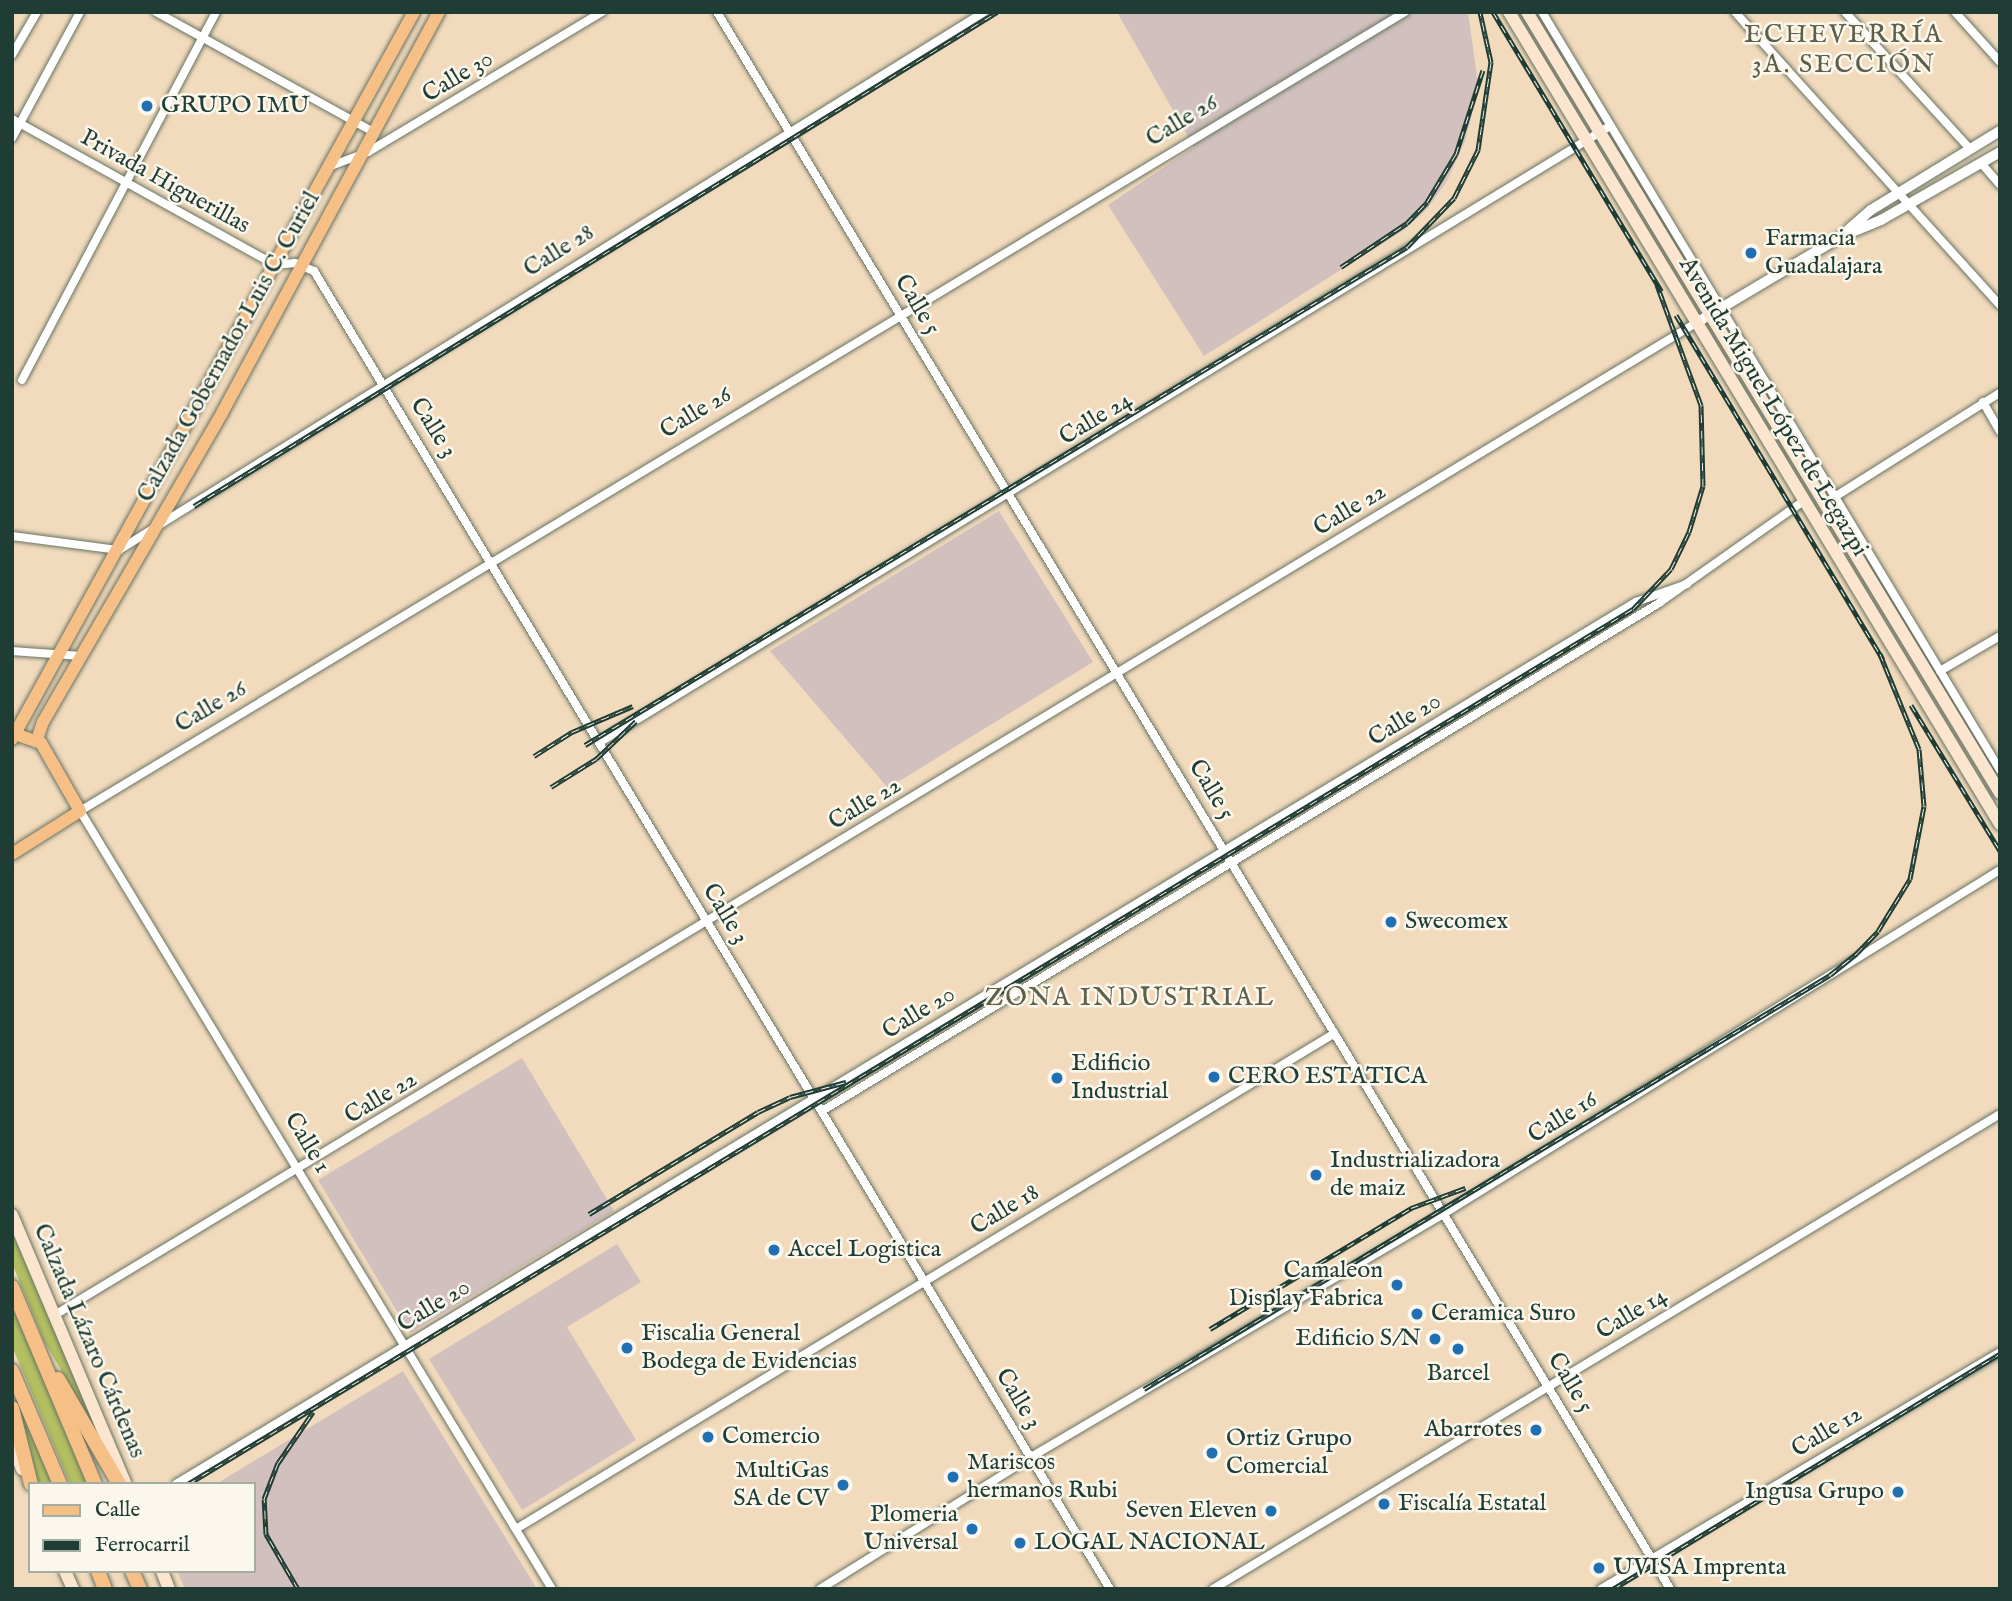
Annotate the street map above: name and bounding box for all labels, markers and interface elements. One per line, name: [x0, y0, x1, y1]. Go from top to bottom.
district label: ECHEVERRÍA 3A. SECCIÓN: [1745, 19, 1943, 80]
street label: Calle 30: [417, 45, 499, 109]
street label: Calle 26: [1141, 89, 1223, 153]
place label: GRUPO IMU: [161, 92, 310, 120]
marker: GRUPO IMU: [139, 98, 155, 114]
street label: Privada Higuerillas: [75, 124, 255, 240]
street label: Calzada Gobernador Luis C. Curiel: [131, 187, 327, 507]
street label: Calle 28: [519, 218, 599, 284]
place label: Farmacia Guadalajara: [1765, 225, 1882, 281]
marker: Farmacia Guadalajara: [1743, 245, 1759, 261]
street label: Avenida Miguel López de Legazpi: [1672, 252, 1874, 562]
street label: Calle 5: [888, 270, 946, 340]
street label: Calle 26: [655, 381, 737, 445]
street label: Calle 24: [1054, 386, 1138, 452]
street label: Calle 3: [403, 392, 463, 464]
street label: Calle 22: [1309, 477, 1391, 543]
street label: Calle 26: [170, 675, 252, 739]
street label: Calle 20: [1363, 687, 1447, 753]
street label: Calle 5: [1182, 755, 1240, 825]
street label: Calle 22: [824, 771, 906, 837]
street label: Calle 3: [696, 878, 754, 950]
place label: Swecomex: [1405, 908, 1508, 936]
marker: Swecomex: [1383, 914, 1399, 930]
street label: Calle 20: [877, 980, 961, 1046]
district label: ZONA INDUSTRIAL: [987, 982, 1273, 1014]
place label: Edificio Industrial: [1071, 1050, 1168, 1106]
place label: CERO ESTATICA: [1228, 1063, 1427, 1091]
street label: Calle 22: [340, 1065, 422, 1131]
marker: CERO ESTATICA: [1206, 1069, 1222, 1085]
marker: Edificio Industrial: [1049, 1070, 1065, 1086]
street label: Calle 16: [1523, 1086, 1603, 1150]
street label: Calle 1: [278, 1107, 336, 1179]
place label: Industrializadora de maiz: [1330, 1147, 1500, 1203]
marker: Industrializadora de maiz: [1308, 1167, 1324, 1183]
street label: Calle 18: [965, 1178, 1045, 1242]
street label: Calzada Lázaro Cárdenas: [27, 1220, 151, 1462]
place label: Accel Logistica: [788, 1236, 941, 1264]
marker: Accel Logistica: [766, 1242, 782, 1258]
place label: Camaleon Display Fabrica: [1228, 1257, 1383, 1313]
street label: Calle 20: [392, 1273, 476, 1339]
marker: Camaleon Display Fabrica: [1389, 1277, 1405, 1293]
street label: Calle 14: [1591, 1282, 1673, 1346]
place label: Ceramica Suro: [1431, 1300, 1576, 1328]
marker: Ceramica Suro: [1409, 1306, 1425, 1322]
place label: Fiscalia General Bodega de Evidencias: [641, 1320, 857, 1376]
place label: Edificio S/N: [1295, 1325, 1421, 1353]
marker: Edificio S/N: [1427, 1331, 1443, 1347]
marker: Fiscalia General Bodega de Evidencias: [619, 1340, 635, 1356]
marker: Barcel: [1450, 1341, 1466, 1357]
street label: Calle 5: [1541, 1348, 1599, 1418]
place label: Barcel: [1427, 1360, 1489, 1388]
street label: Calle 3: [989, 1363, 1047, 1435]
street label: Calle 12: [1787, 1400, 1867, 1464]
place label: Abarrotes: [1424, 1416, 1522, 1444]
marker: Abarrotes: [1528, 1422, 1544, 1438]
place label: Comercio: [722, 1423, 820, 1451]
place label: Ortiz Grupo Comercial: [1226, 1425, 1352, 1481]
marker: Comercio: [700, 1429, 716, 1445]
marker: Ortiz Grupo Comercial: [1204, 1445, 1220, 1461]
place label: Mariscos hermanos Rubi: [967, 1449, 1118, 1505]
place label: MultiGas SA de CV: [733, 1457, 829, 1513]
marker: Mariscos hermanos Rubi: [945, 1469, 961, 1485]
marker: MultiGas SA de CV: [835, 1477, 851, 1493]
place label: Ingusa Grupo: [1745, 1478, 1884, 1506]
legend: [28, 1482, 256, 1573]
marker: Ingusa Grupo: [1890, 1484, 1906, 1500]
place label: Fiscalía Estatal: [1398, 1490, 1546, 1518]
marker: Fiscalía Estatal: [1376, 1496, 1392, 1512]
text: Calle: [95, 1497, 140, 1524]
place label: Seven Eleven: [1126, 1497, 1257, 1525]
place label: Plomeria Universal: [863, 1501, 958, 1557]
marker: Seven Eleven: [1263, 1503, 1279, 1519]
marker: Plomeria Universal: [964, 1521, 980, 1537]
place label: LOGAL NACIONAL: [1034, 1529, 1265, 1557]
text: Ferrocarril: [95, 1532, 189, 1559]
marker: LOGAL NACIONAL: [1012, 1535, 1028, 1551]
place label: UVISA Imprenta: [1613, 1554, 1786, 1582]
marker: UVISA Imprenta: [1591, 1560, 1607, 1576]

